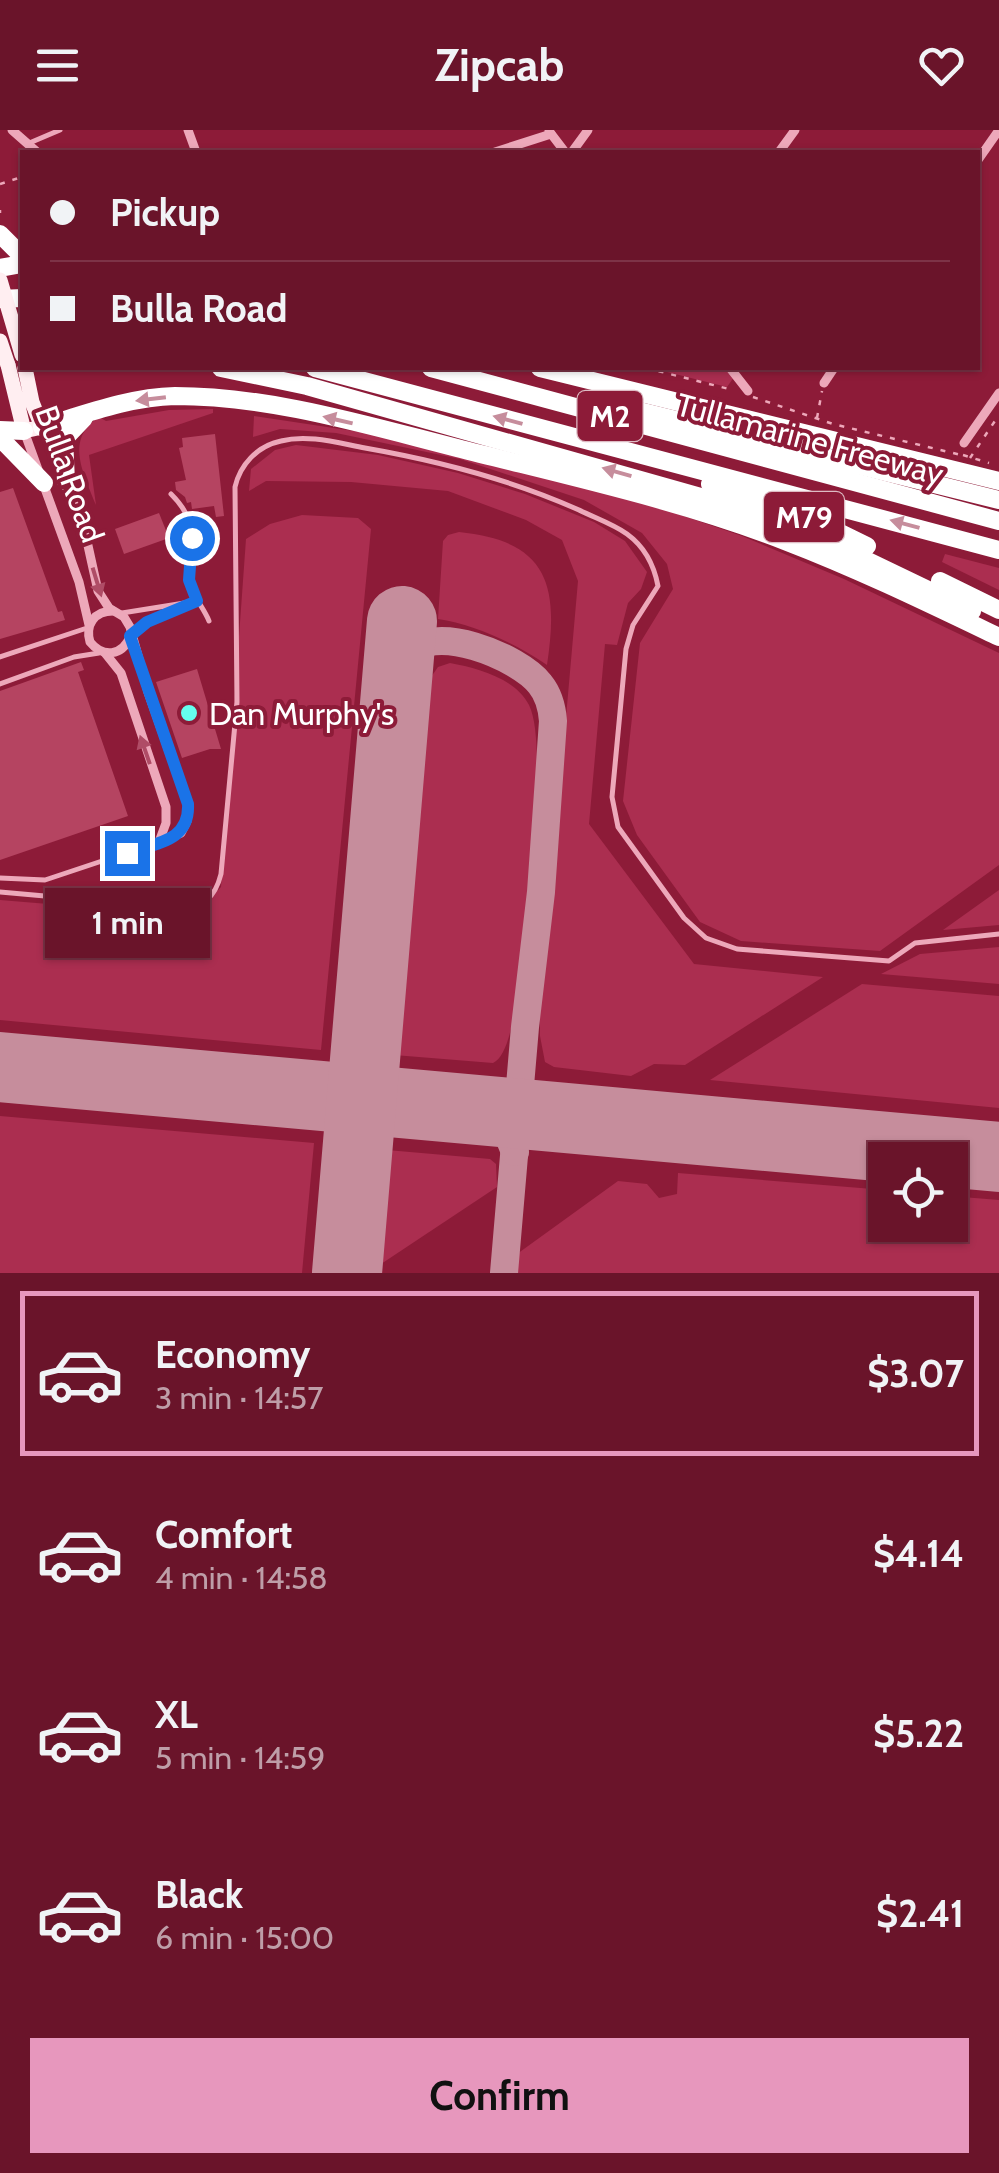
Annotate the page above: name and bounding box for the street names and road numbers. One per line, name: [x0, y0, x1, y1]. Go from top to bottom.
street label: Tullamarine Freeway: [672, 385, 948, 493]
road number: M2: [578, 391, 642, 441]
street label: Bulla Road: [27, 400, 113, 548]
road number: M79: [764, 492, 844, 542]

